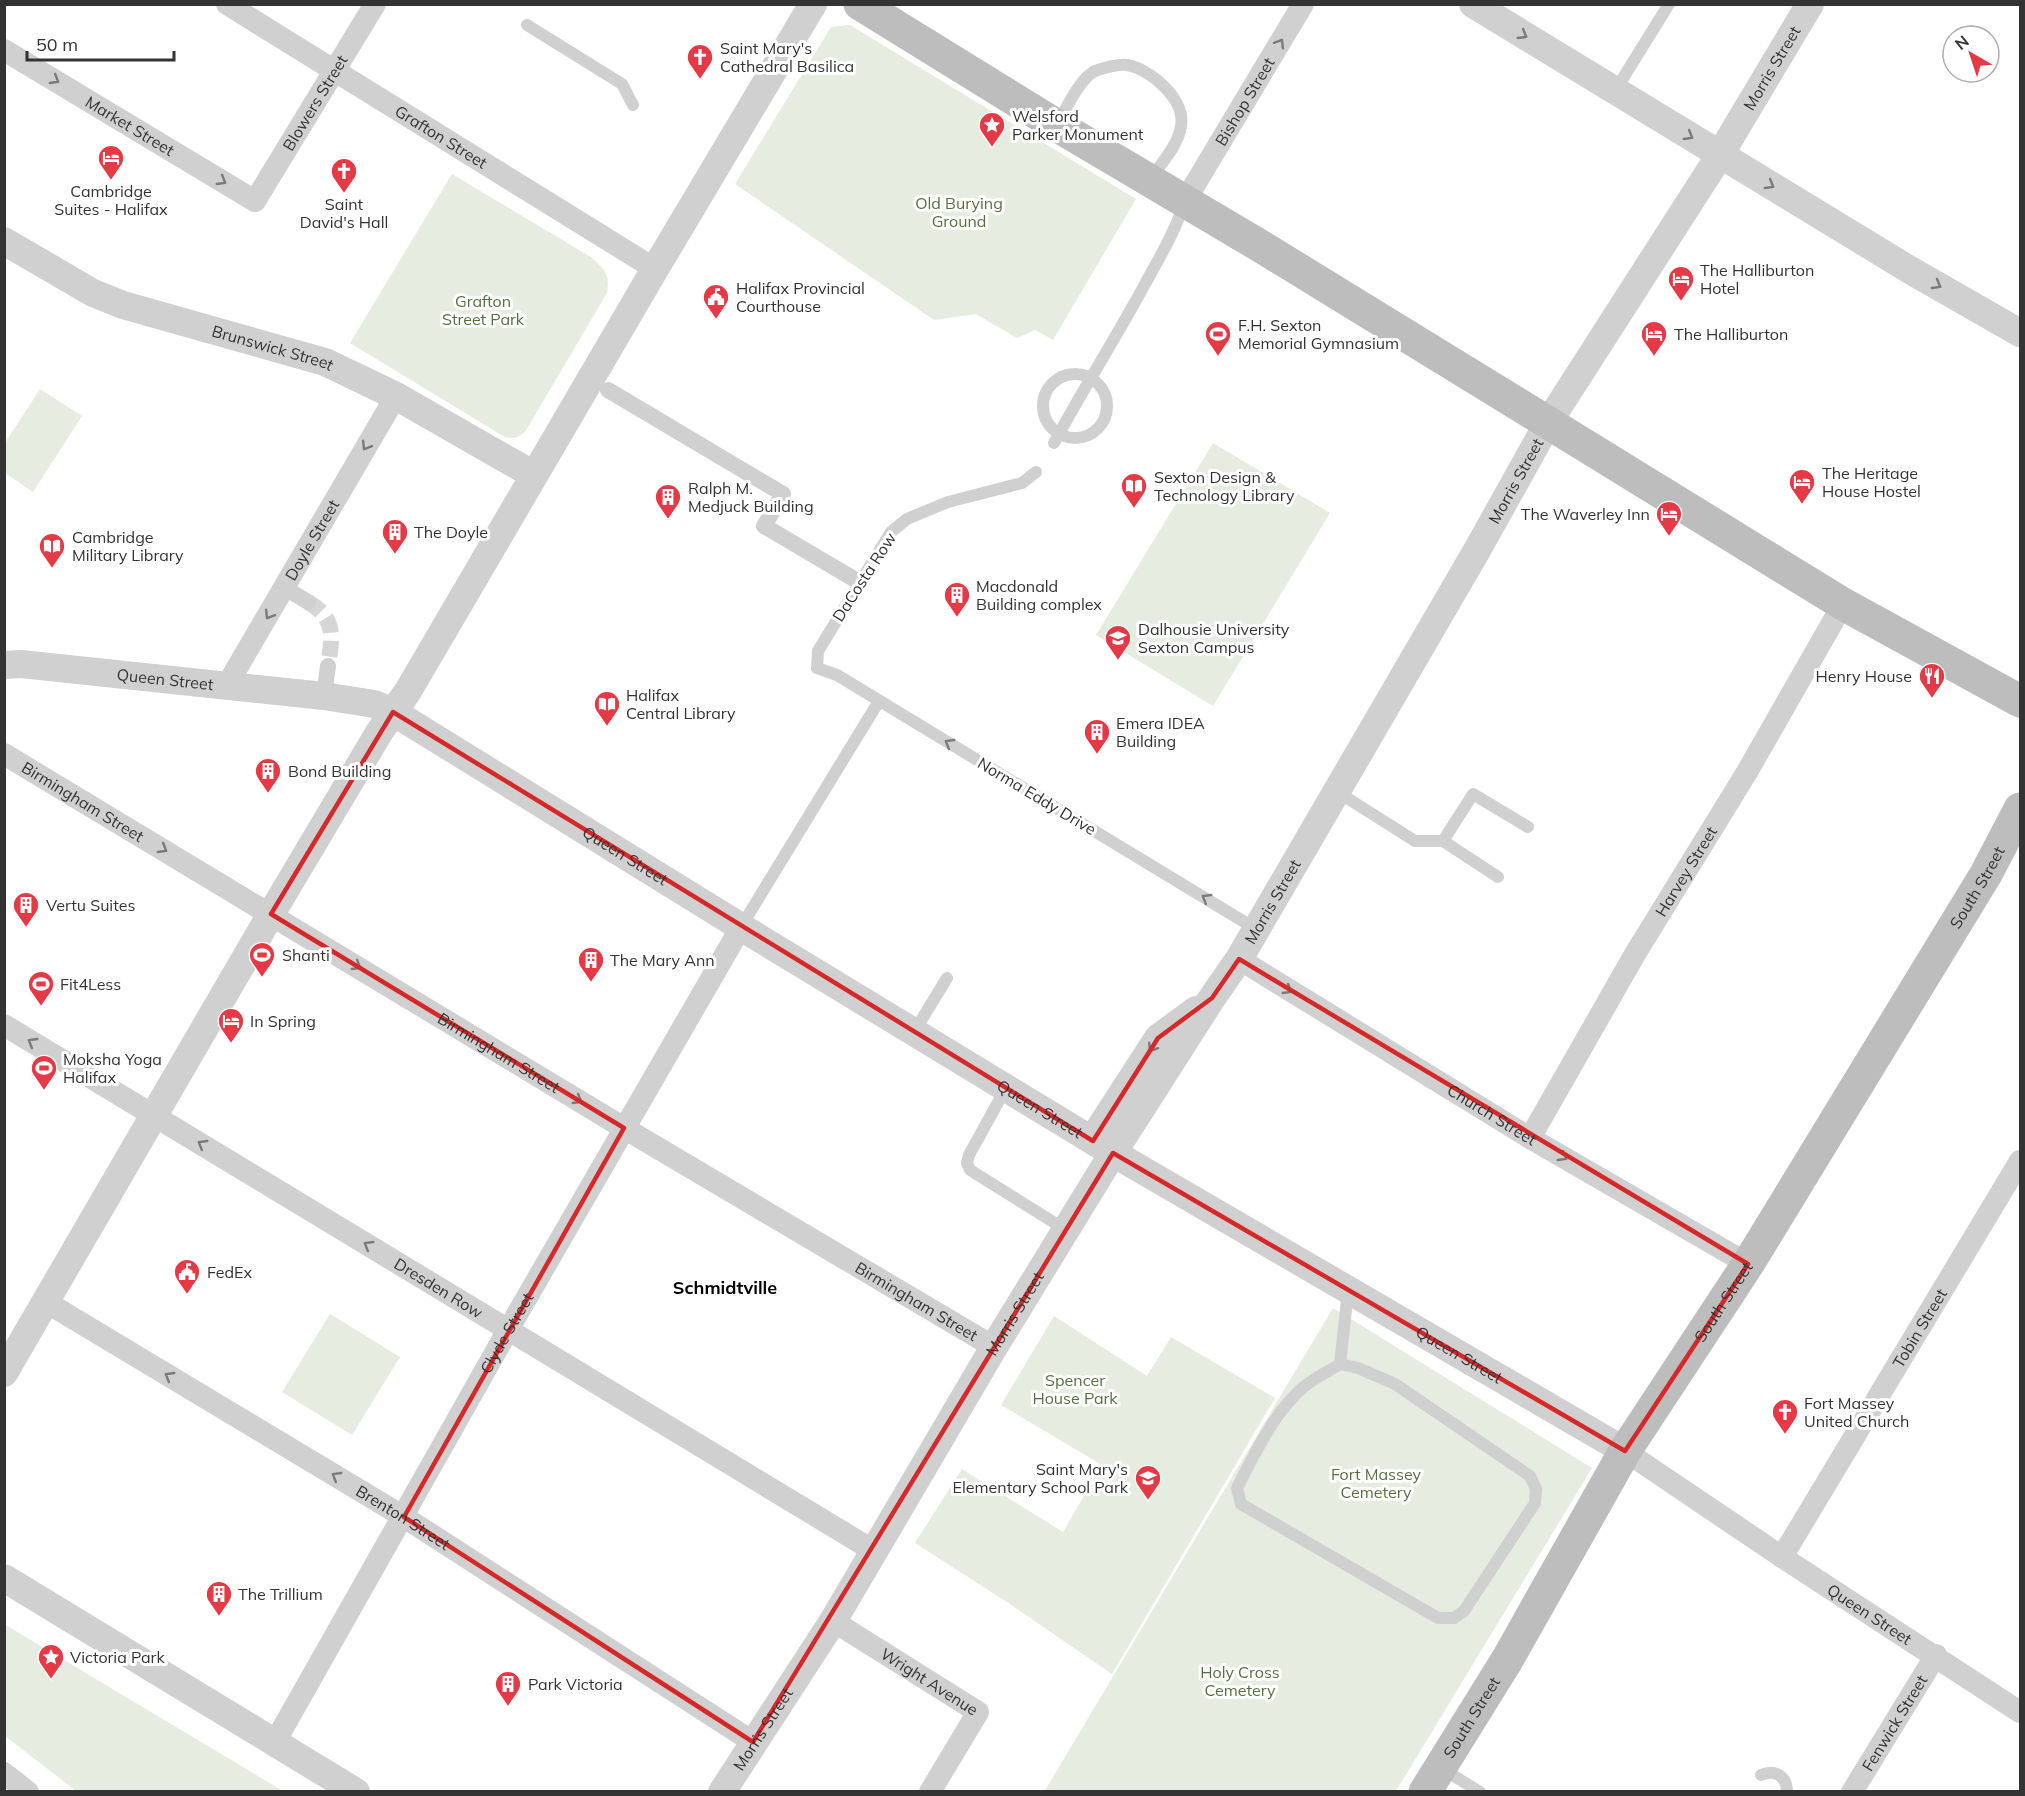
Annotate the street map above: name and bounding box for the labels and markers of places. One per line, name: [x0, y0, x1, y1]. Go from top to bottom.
place label: Saint Mary's Cathedral Basilica: [720, 38, 854, 76]
church icon: Saint Mary's Cathedral Basilica: [685, 42, 715, 80]
place label: Welsford Parker Monument: [1012, 106, 1144, 144]
place icon: Welsford Parker Monument: [977, 110, 1007, 148]
hotel icon: Cambridge Suites - Halifax: [96, 143, 126, 181]
church icon: Saint David's Hall: [329, 156, 359, 194]
place label: Cambridge Suites - Halifax: [54, 181, 168, 219]
place label: Saint David's Hall: [300, 194, 388, 232]
place label: The Halliburton Hotel: [1700, 260, 1814, 298]
hotel icon: The Halliburton Hotel: [1666, 264, 1696, 302]
place label: Halifax Provincial Courthouse: [736, 278, 865, 316]
public building icon: Halifax Provincial Courthouse: [701, 282, 731, 320]
place label: F.H. Sexton Memorial Gymnasium: [1238, 315, 1399, 353]
sports icon: F.H. Sexton Memorial Gymnasium: [1203, 319, 1233, 357]
hotel icon: The Halliburton: [1639, 319, 1669, 357]
place label: The Halliburton: [1674, 324, 1788, 344]
place label: The Heritage House Hostel: [1822, 463, 1921, 501]
place label: Sexton Design & Technology Library: [1154, 467, 1295, 505]
hotel icon: The Heritage House Hostel: [1787, 467, 1817, 505]
library icon: Sexton Design & Technology Library: [1119, 471, 1149, 509]
place label: Ralph M. Medjuck Building: [688, 478, 814, 516]
building icon: Ralph M. Medjuck Building: [653, 482, 683, 520]
hotel icon: The Waverley Inn: [1654, 499, 1684, 537]
place label: The Waverley Inn: [1521, 504, 1650, 524]
building icon: The Doyle: [380, 517, 410, 555]
place label: The Doyle: [414, 522, 488, 542]
place label: Cambridge Military Library: [72, 527, 184, 565]
library icon: Cambridge Military Library: [37, 531, 67, 569]
place label: Macdonald Building complex: [976, 576, 1102, 614]
building icon: Macdonald Building complex: [942, 580, 972, 618]
place label: Dalhousie University Sexton Campus: [1138, 619, 1290, 657]
school or university icon: Dalhousie University Sexton Campus: [1103, 623, 1133, 661]
restaurant icon: Henry House: [1917, 661, 1947, 699]
place label: Henry House: [1815, 666, 1912, 686]
place label: Halifax Central Library: [626, 685, 736, 723]
library icon: Halifax Central Library: [592, 689, 622, 727]
place label: Emera IDEA Building: [1116, 713, 1205, 751]
building icon: Emera IDEA Building: [1082, 717, 1112, 755]
building icon: Bond Building: [253, 756, 283, 794]
place label: Bond Building: [288, 761, 391, 781]
building icon: Vertu Suites: [11, 890, 41, 928]
place label: Vertu Suites: [46, 895, 135, 915]
sports icon: Shanti: [247, 940, 277, 978]
place label: Shanti: [282, 945, 330, 965]
building icon: The Mary Ann: [576, 945, 606, 983]
place label: The Mary Ann: [610, 950, 715, 970]
sports icon: Fit4Less: [26, 969, 56, 1007]
place label: Fit4Less: [60, 974, 121, 994]
hotel icon: In Spring: [216, 1006, 246, 1044]
place label: In Spring: [250, 1011, 316, 1031]
place label: Moksha Yoga Halifax: [63, 1049, 162, 1087]
sports icon: Moksha Yoga Halifax: [29, 1053, 59, 1091]
public building icon: FedEx: [172, 1257, 202, 1295]
place label: FedEx: [207, 1262, 252, 1282]
place label: Fort Massey United Church: [1804, 1393, 1909, 1431]
church icon: Fort Massey United Church: [1770, 1397, 1800, 1435]
place label: Saint Mary's Elementary School Park: [953, 1459, 1129, 1497]
school or university icon: Saint Mary's Elementary School Park: [1133, 1463, 1163, 1501]
building icon: The Trillium: [204, 1579, 234, 1617]
place label: The Trillium: [238, 1584, 323, 1604]
place icon: Victoria Park: [36, 1642, 66, 1680]
place label: Victoria Park: [70, 1647, 165, 1667]
building icon: Park Victoria: [493, 1669, 523, 1707]
place label: Park Victoria: [528, 1674, 623, 1694]

